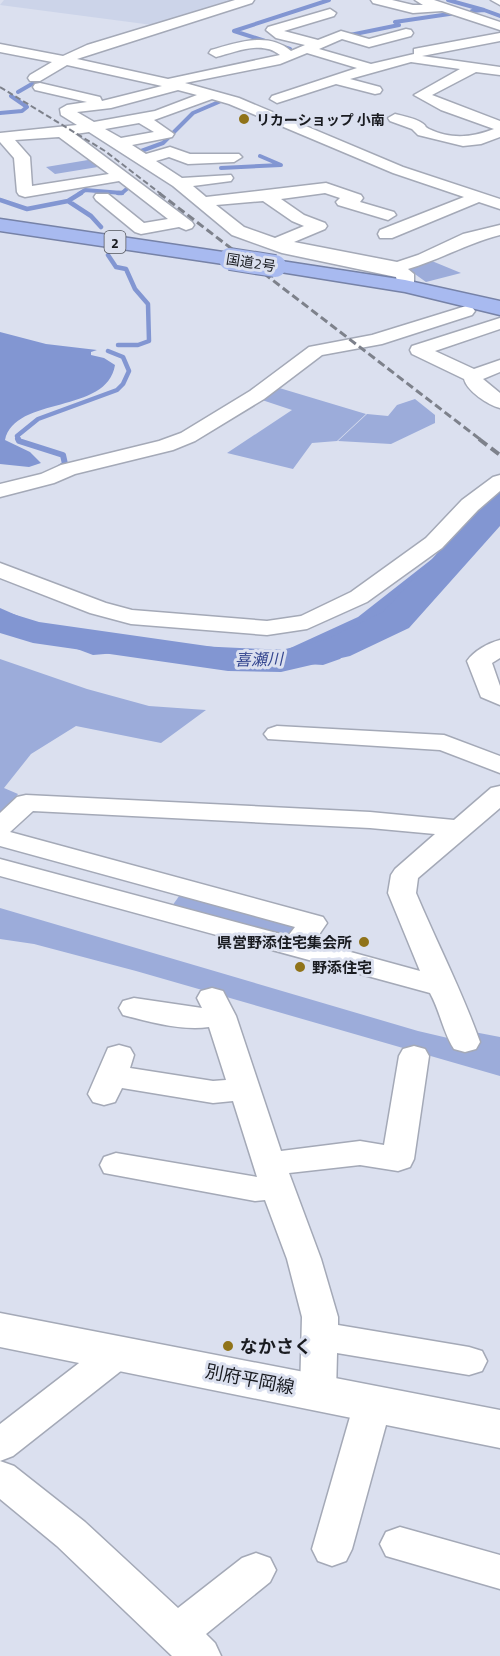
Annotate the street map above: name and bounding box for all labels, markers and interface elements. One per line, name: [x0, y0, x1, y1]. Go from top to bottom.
place label: リカーショップ 小南: [256, 109, 385, 130]
marker: リカーショップ 小南: [237, 112, 251, 126]
road number: 2: [104, 231, 126, 253]
street label: 国道2号: [225, 248, 277, 276]
water label: 喜瀬川: [235, 647, 285, 671]
place label: 県営野添住宅集会所: [217, 931, 352, 954]
marker: 県営野添住宅集会所: [357, 935, 371, 949]
place label: 野添住宅: [312, 956, 372, 979]
marker: 野添住宅: [293, 960, 307, 974]
place label: なかさく: [240, 1333, 312, 1360]
marker: なかさく: [221, 1339, 235, 1353]
street label: 別府平岡線: [203, 1357, 297, 1401]

